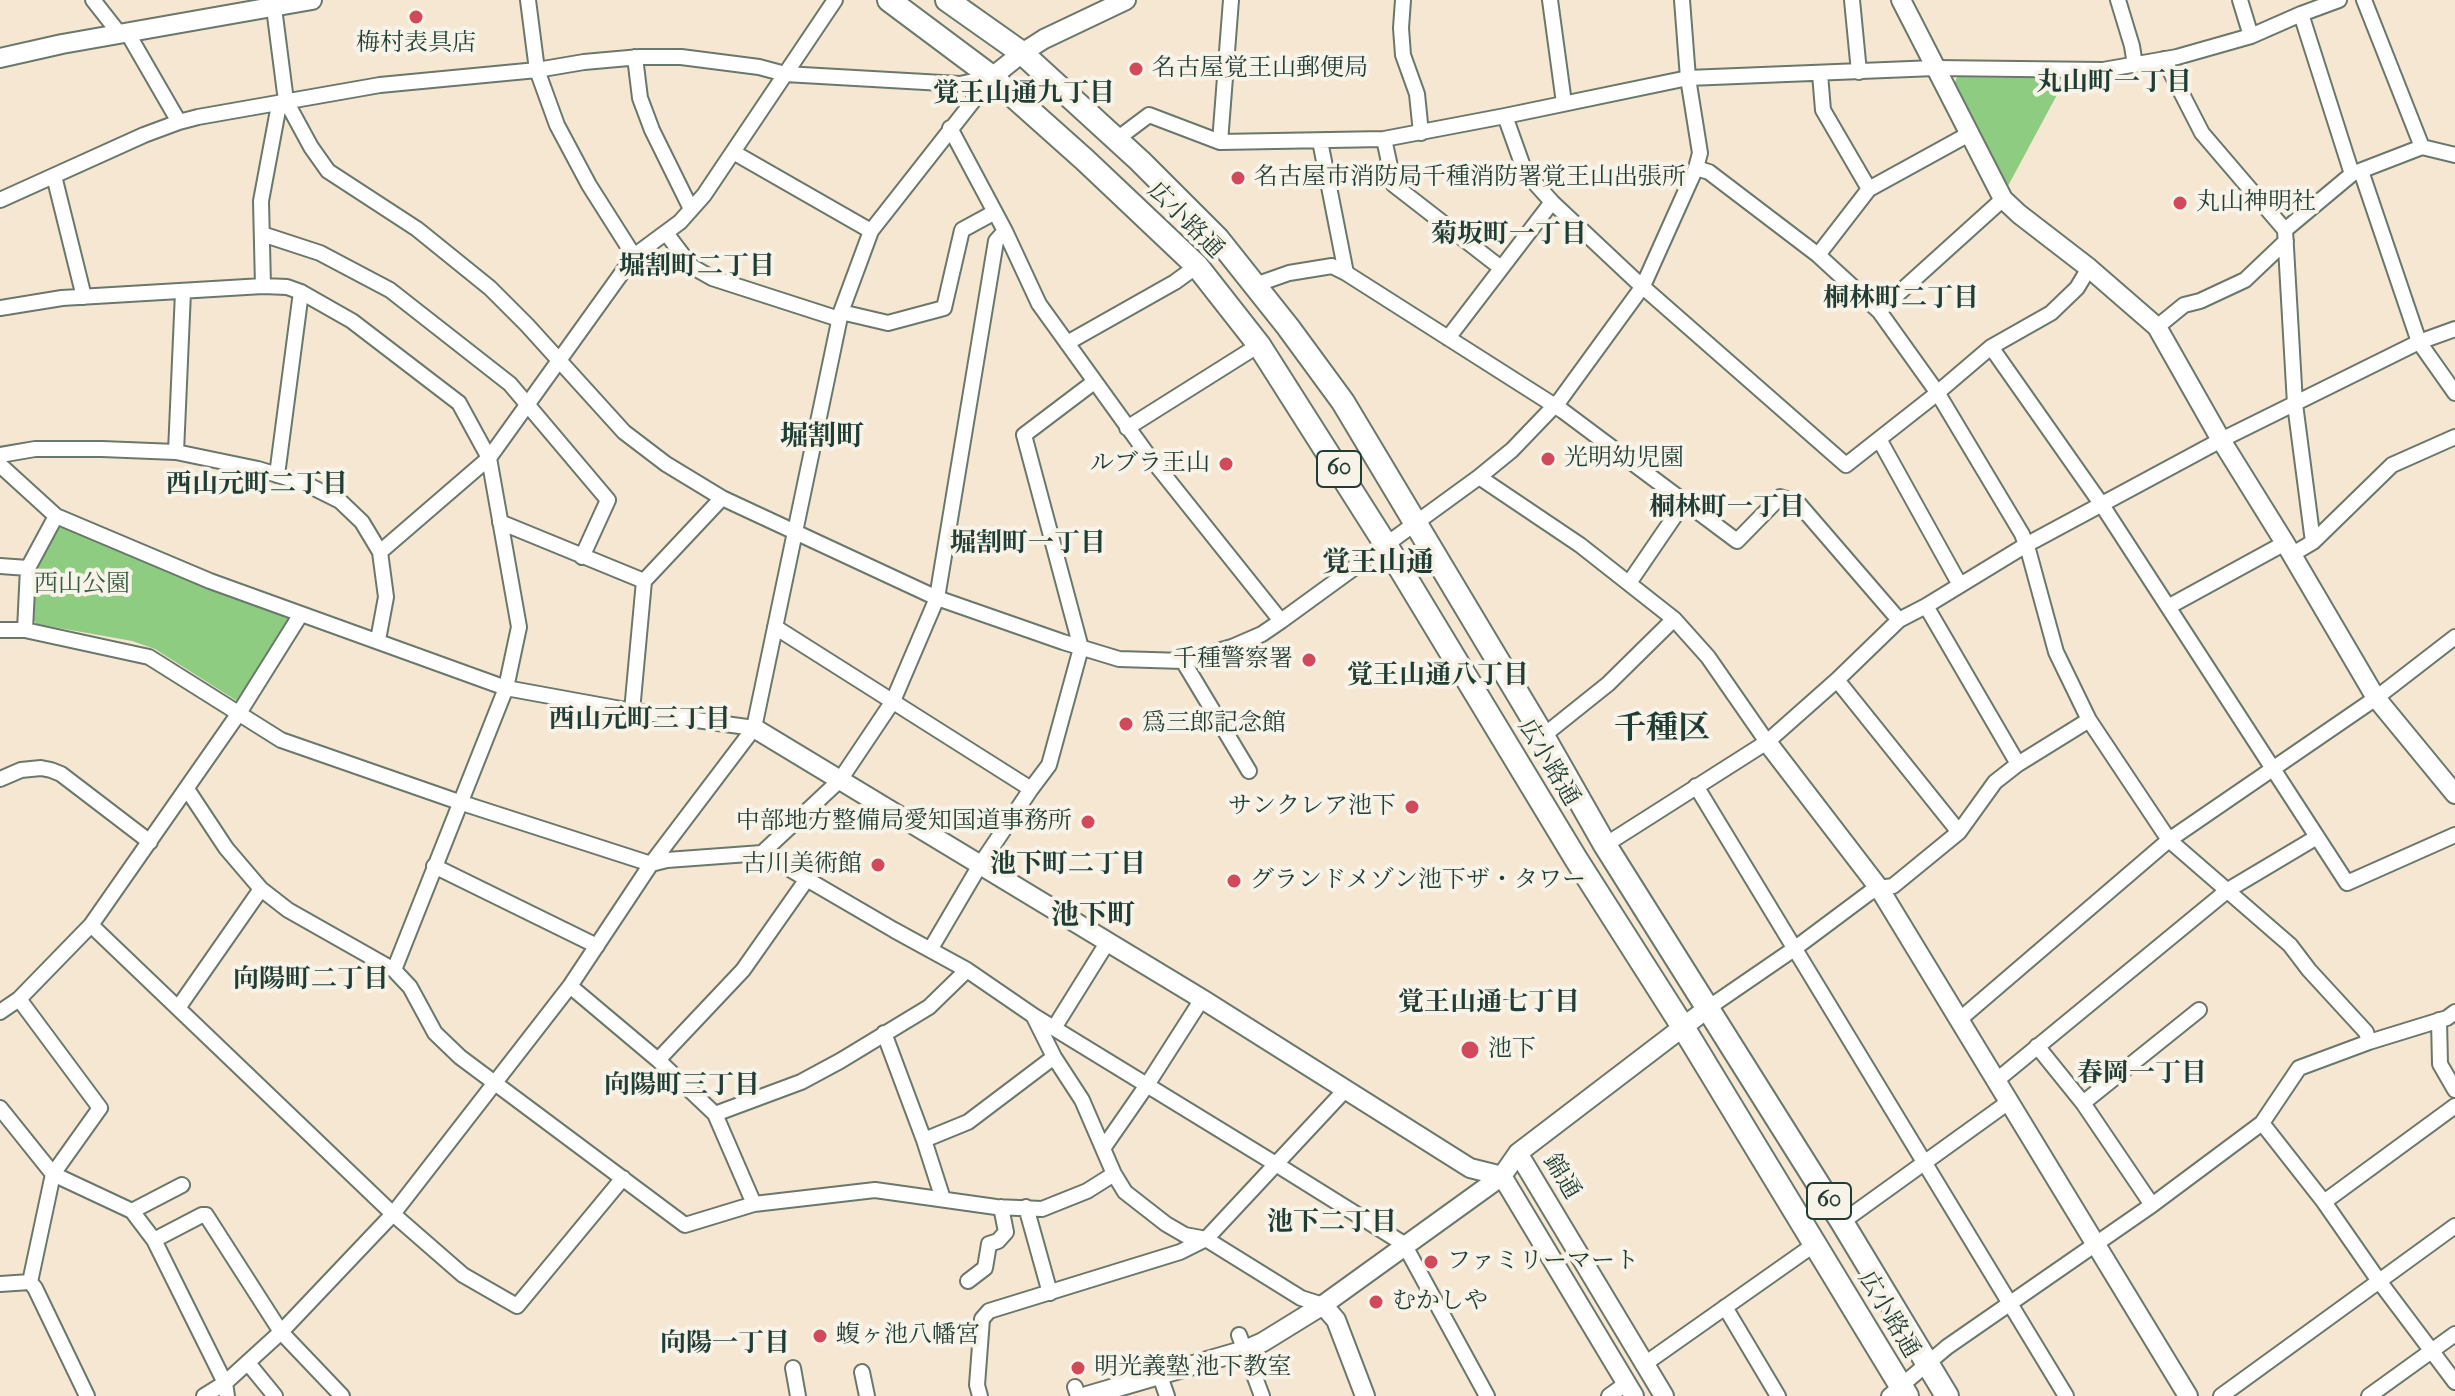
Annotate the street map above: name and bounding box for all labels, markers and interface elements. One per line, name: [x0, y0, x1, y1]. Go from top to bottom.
marker: 梅村表具店: [407, 8, 425, 26]
place label: 梅村表具店: [356, 30, 476, 58]
place label: 名古屋覚王山郵便局: [1152, 55, 1368, 83]
marker: 名古屋覚王山郵便局: [1127, 60, 1145, 78]
district label: 丸山町一丁目: [2036, 68, 2192, 100]
district label: 覚王山通九丁目: [933, 79, 1115, 111]
place label: 名古屋市消防局千種消防署覚王山出張所: [1254, 164, 1686, 192]
marker: 名古屋市消防局千種消防署覚王山出張所: [1229, 169, 1247, 187]
street label: 広小路通: [1141, 177, 1229, 265]
place label: 丸山神明社: [2196, 189, 2316, 217]
marker: 丸山神明社: [2171, 194, 2189, 212]
district label: 菊坂町一丁目: [1431, 220, 1587, 252]
district label: 堀割町二丁目: [619, 252, 775, 284]
district label: 桐林町二丁目: [1823, 284, 1979, 316]
district label: 堀割町: [780, 421, 864, 455]
place label: 光明幼児園: [1564, 445, 1684, 473]
place label: ルブラ王山: [1090, 450, 1210, 478]
marker: 光明幼児園: [1539, 450, 1557, 468]
road number: 60: [1317, 451, 1361, 487]
marker: ルブラ王山: [1217, 455, 1235, 473]
district label: 西山元町二丁目: [166, 470, 348, 502]
district label: 桐林町一丁目: [1649, 493, 1805, 525]
district label: 堀割町一丁目: [950, 529, 1106, 561]
district label: 覚王山通: [1322, 547, 1434, 581]
park label: 西山公園: [34, 571, 130, 599]
place label: 千種警察署: [1173, 646, 1293, 674]
marker: 千種警察署: [1300, 651, 1318, 669]
district label: 覚王山通八丁目: [1347, 661, 1529, 693]
district label: 西山元町三丁目: [549, 705, 731, 737]
place label: 爲三郎記念館: [1142, 710, 1286, 738]
district label: 千種区: [1614, 711, 1710, 749]
street label: 広小路通: [1511, 714, 1585, 812]
marker: 爲三郎記念館: [1117, 715, 1135, 733]
place label: サンクレア池下: [1228, 793, 1396, 821]
marker: サンクレア池下: [1403, 798, 1421, 816]
place label: 中部地方整備局愛知国道事務所: [736, 808, 1072, 836]
marker: 中部地方整備局愛知国道事務所: [1079, 813, 1097, 831]
district label: 池下町二丁目: [990, 850, 1146, 882]
place label: 古川美術館: [742, 851, 862, 879]
marker: 古川美術館: [869, 856, 887, 874]
place label: グランドメゾン池下ザ・タワー: [1250, 867, 1586, 895]
marker: グランドメゾン池下ザ・タワー: [1225, 872, 1243, 890]
district label: 池下町: [1051, 900, 1135, 934]
district label: 向陽町二丁目: [233, 965, 389, 997]
district label: 覚王山通七丁目: [1398, 988, 1580, 1020]
place label: 池下: [1488, 1036, 1536, 1064]
marker: 池下: [1459, 1039, 1481, 1061]
district label: 春岡一丁目: [2077, 1059, 2207, 1091]
district label: 向陽町三丁目: [604, 1071, 760, 1103]
street label: 錦通: [1536, 1149, 1586, 1205]
road number: 60: [1807, 1183, 1851, 1219]
district label: 池下二丁目: [1267, 1208, 1397, 1240]
place label: ファミリーマート: [1447, 1248, 1639, 1276]
marker: ファミリーマート: [1422, 1253, 1440, 1271]
street label: 広小路通: [1851, 1266, 1925, 1364]
place label: むかしや: [1392, 1288, 1488, 1316]
marker: むかしや: [1367, 1293, 1385, 1311]
place label: 蝮ヶ池八幡宮: [836, 1322, 980, 1350]
marker: 蝮ヶ池八幡宮: [811, 1327, 829, 1345]
district label: 向陽一丁目: [660, 1329, 790, 1361]
place label: 明光義塾 池下教室: [1094, 1354, 1291, 1382]
marker: 明光義塾 池下教室: [1069, 1359, 1087, 1377]

